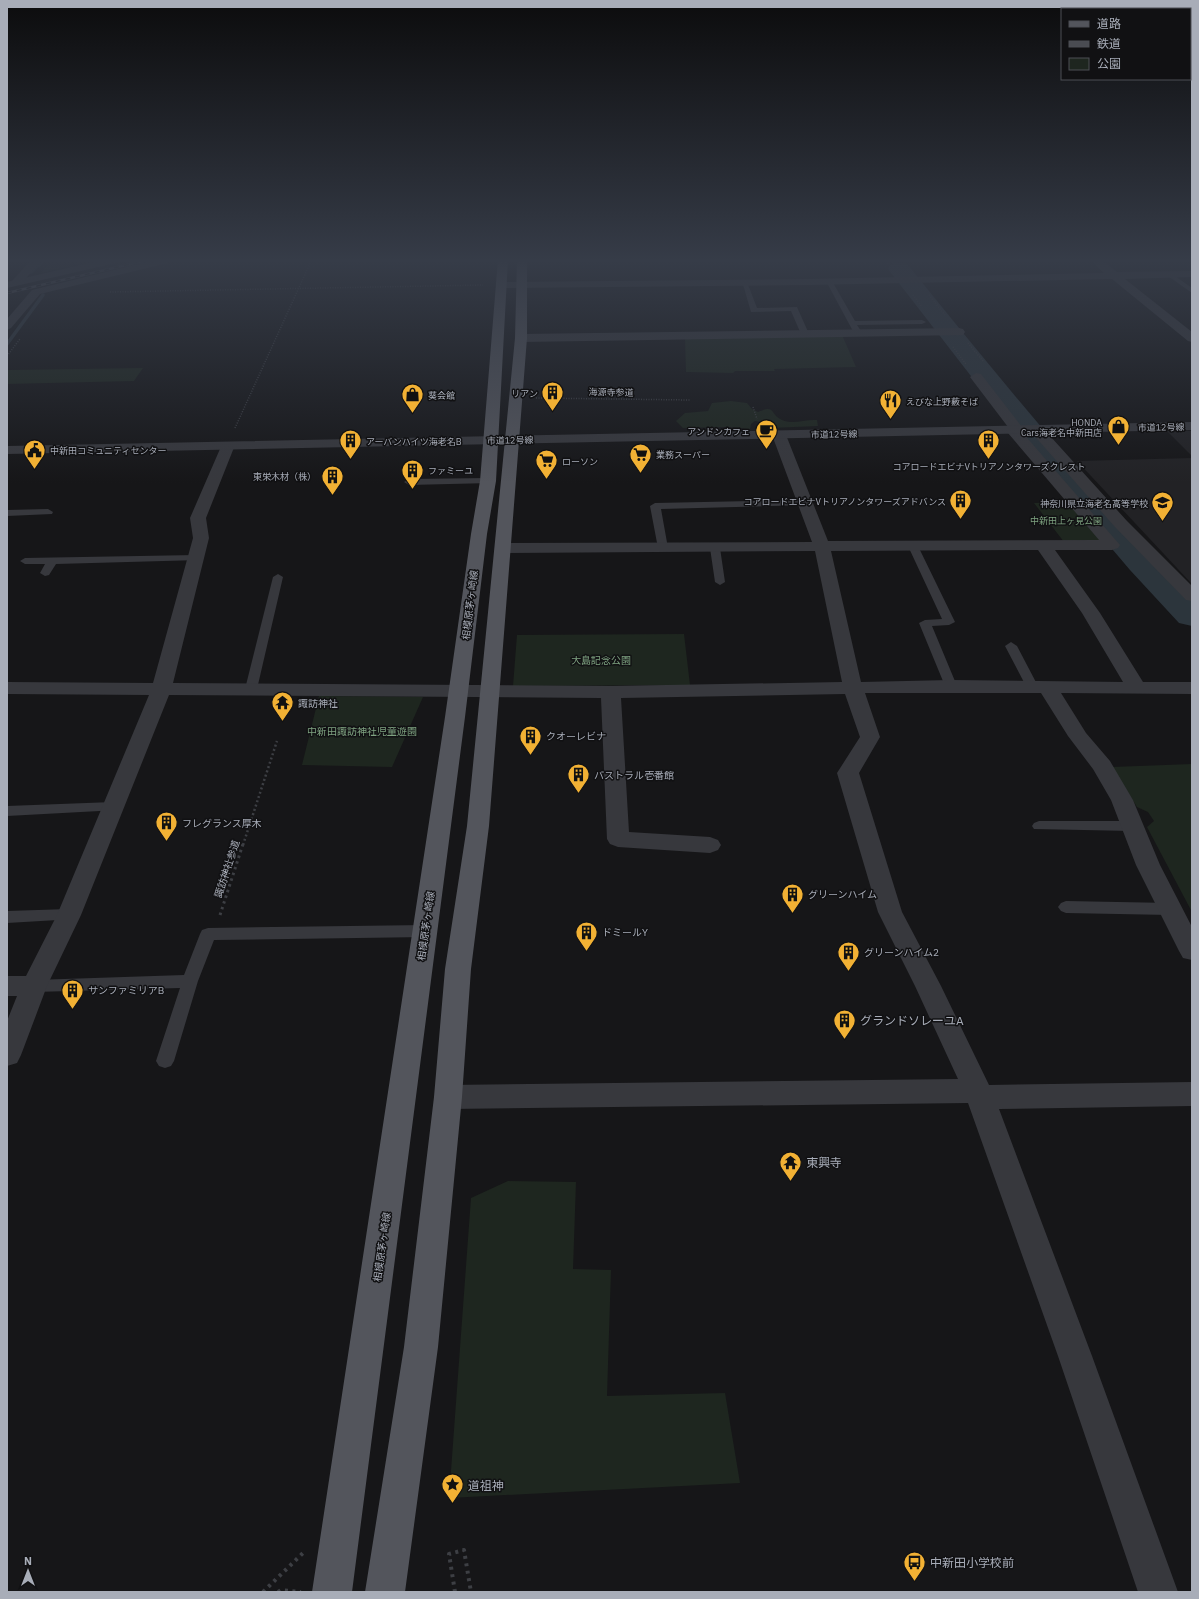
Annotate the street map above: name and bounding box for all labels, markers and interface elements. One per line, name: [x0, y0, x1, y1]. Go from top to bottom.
legend: [1061, 8, 1191, 80]
text: 道路: [1097, 16, 1121, 31]
text: 鉄道: [1097, 36, 1121, 51]
text: 公園: [1097, 56, 1121, 71]
building icon: リアン: [540, 380, 566, 413]
shop icon: 葵会館: [399, 382, 425, 415]
street label: 海源寺参道: [588, 386, 634, 398]
place label: リアン: [511, 388, 538, 399]
restaurant icon: えびな上野藪そば: [878, 388, 904, 421]
place label: 葵会館: [428, 390, 455, 401]
place label: えびな上野藪そば: [906, 396, 978, 407]
shop icon: HONDA Cars海老名中新田店: [1105, 414, 1131, 447]
place label: HONDA Cars海老名中新田店: [1021, 417, 1102, 438]
cafe icon: アンドンカフェ: [753, 418, 779, 451]
street label: 市道12号線: [1138, 421, 1185, 433]
place label: アンドンカフェ: [687, 426, 750, 437]
building icon: アーバンハイツ海老名B: [337, 428, 363, 461]
street label: 市道12号線: [811, 428, 858, 440]
building icon: コアロードエビナVトリアノンタワーズクレスト: [976, 428, 1002, 461]
street label: 市道12号線: [487, 434, 534, 446]
place label: アーバンハイツ海老名B: [366, 436, 462, 447]
public building icon: 中新田コミュニティセンター: [22, 437, 48, 470]
supermarket icon: 業務スーパー: [628, 441, 654, 474]
place label: 中新田コミュニティセンター: [50, 445, 166, 456]
supermarket icon: ローソン: [533, 448, 559, 481]
place label: 業務スーパー: [656, 449, 710, 460]
place label: ローソン: [562, 456, 598, 467]
building icon: ファミーユ: [399, 457, 425, 490]
place label: コアロードエビナVトリアノンタワーズクレスト: [892, 461, 1086, 472]
building icon: 東栄木材（株）: [319, 463, 345, 496]
place label: ファミーユ: [428, 465, 473, 476]
place label: 東栄木材（株）: [253, 471, 316, 482]
building icon: コアロードエビナVトリアノンタワーズアドバンス: [948, 488, 974, 521]
school or university icon: 神奈川県立海老名高等学校: [1150, 490, 1176, 523]
place label: コアロードエビナVトリアノンタワーズアドバンス: [744, 496, 946, 507]
place label: 神奈川県立海老名高等学校: [1040, 498, 1148, 509]
park label: 中新田上ヶ見公園: [1030, 515, 1102, 526]
street label: 相模原茅ヶ崎線: [459, 569, 481, 641]
park label: 大島記念公園: [571, 654, 631, 667]
temple icon: 諏訪神社: [269, 690, 295, 723]
place label: 諏訪神社: [298, 697, 338, 710]
building icon: クオーレビナ: [517, 723, 543, 756]
park label: 中新田諏訪神社児童遊園: [307, 725, 417, 738]
place label: クオーレビナ: [546, 730, 606, 743]
building icon: パストラル壱番館: [565, 762, 591, 795]
place label: パストラル壱番館: [594, 769, 674, 782]
building icon: フレグランス厚木: [153, 810, 179, 843]
place label: フレグランス厚木: [182, 817, 262, 830]
street label: 諏訪神社参道: [212, 838, 242, 900]
building icon: グリーンハイム: [779, 881, 805, 914]
place label: グリーンハイム: [808, 888, 877, 901]
street label: 相模原茅ヶ崎線: [415, 890, 437, 962]
building icon: ドミールY: [573, 919, 599, 952]
place label: ドミールY: [602, 926, 648, 939]
building icon: グリーンハイム2: [836, 939, 862, 972]
place label: グリーンハイム2: [864, 946, 939, 959]
building icon: サンファミリアB: [59, 977, 85, 1010]
place label: サンファミリアB: [88, 984, 164, 997]
building icon: グランドソレーユA: [831, 1007, 857, 1040]
place label: グランドソレーユA: [860, 1013, 964, 1028]
temple icon: 東興寺: [777, 1149, 803, 1182]
place label: 東興寺: [806, 1155, 842, 1170]
street label: 相模原茅ヶ崎線: [371, 1211, 393, 1283]
place icon: 道祖神: [440, 1472, 466, 1505]
place label: 道祖神: [468, 1478, 504, 1493]
bus stop icon: 中新田小学校前: [902, 1549, 928, 1582]
north arrow: [8, 1551, 48, 1591]
text: N: [24, 1554, 32, 1568]
place label: 中新田小学校前: [930, 1555, 1014, 1570]

